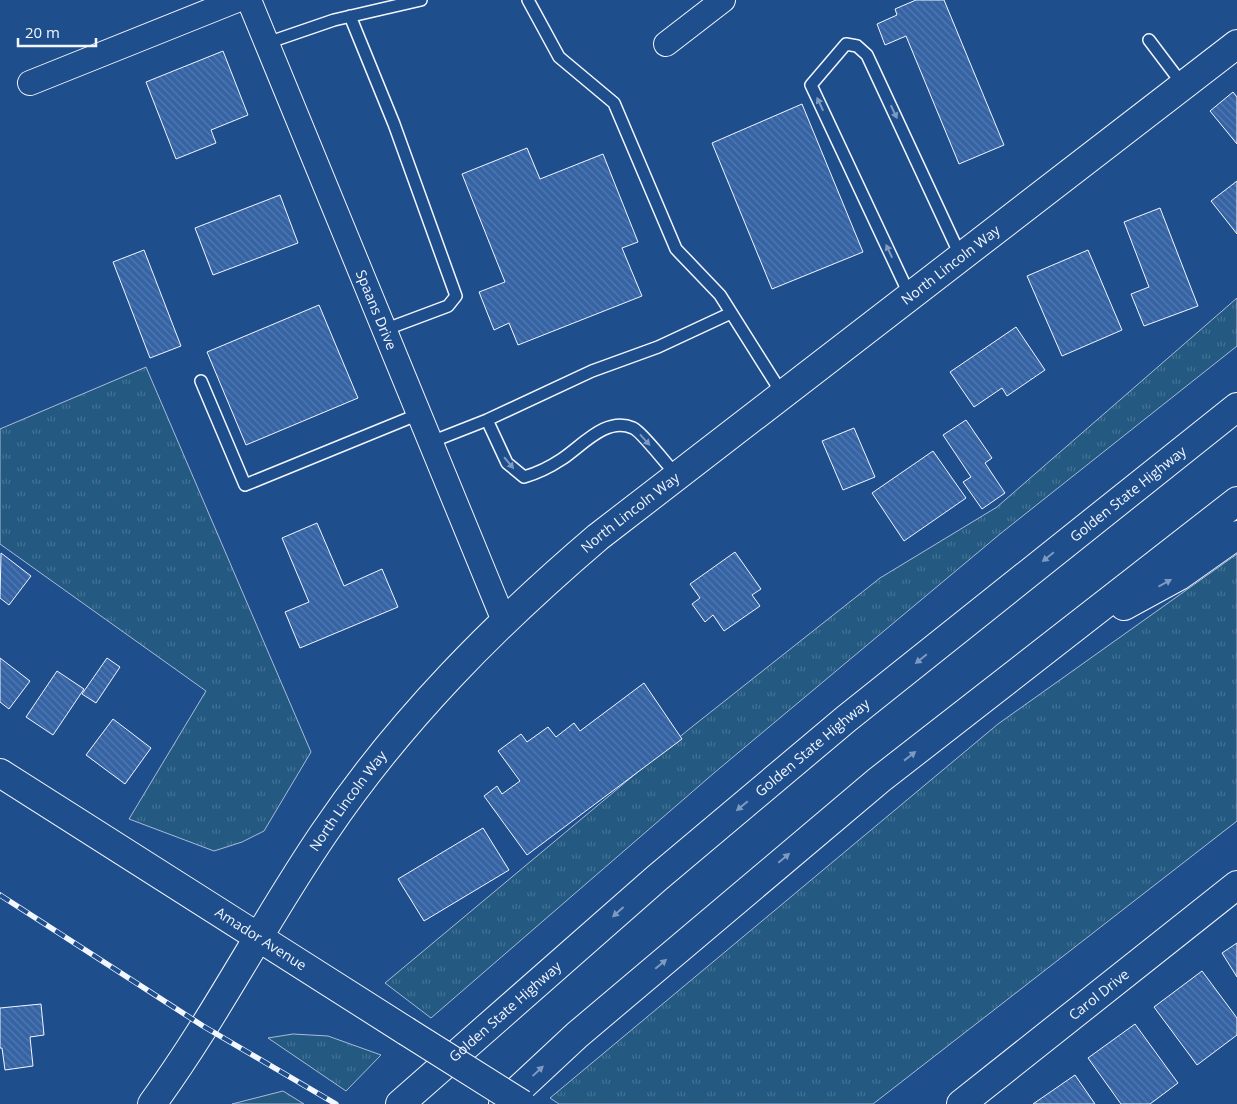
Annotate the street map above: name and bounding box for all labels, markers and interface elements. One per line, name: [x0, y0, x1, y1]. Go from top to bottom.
scale bar: [18, 15, 95, 47]
text: 20 m: [25, 22, 60, 42]
one-way arrow: [816, 97, 824, 111]
one-way arrow: [890, 105, 898, 119]
street label: North Lincoln Way: [897, 220, 1004, 309]
one-way arrow: [885, 244, 893, 259]
street label: Spaans Drive: [352, 267, 402, 353]
one-way arrow: [639, 434, 651, 446]
street label: Golden State Highway: [1066, 441, 1190, 546]
one-way arrow: [504, 457, 515, 470]
street label: North Lincoln Way: [577, 467, 684, 557]
one-way arrow: [1042, 552, 1055, 563]
one-way arrow: [1159, 579, 1172, 588]
one-way arrow: [915, 653, 928, 664]
street label: Golden State Highway: [751, 693, 874, 801]
street label: North Lincoln Way: [304, 746, 391, 855]
one-way arrow: [903, 750, 916, 761]
one-way arrow: [735, 801, 748, 812]
one-way arrow: [778, 853, 791, 864]
street label: Amador Avenue: [212, 902, 310, 974]
one-way arrow: [613, 906, 625, 918]
street label: Golden State Highway: [445, 956, 566, 1066]
one-way arrow: [654, 958, 666, 970]
street label: Carol Drive: [1064, 964, 1133, 1024]
one-way arrow: [532, 1065, 544, 1077]

